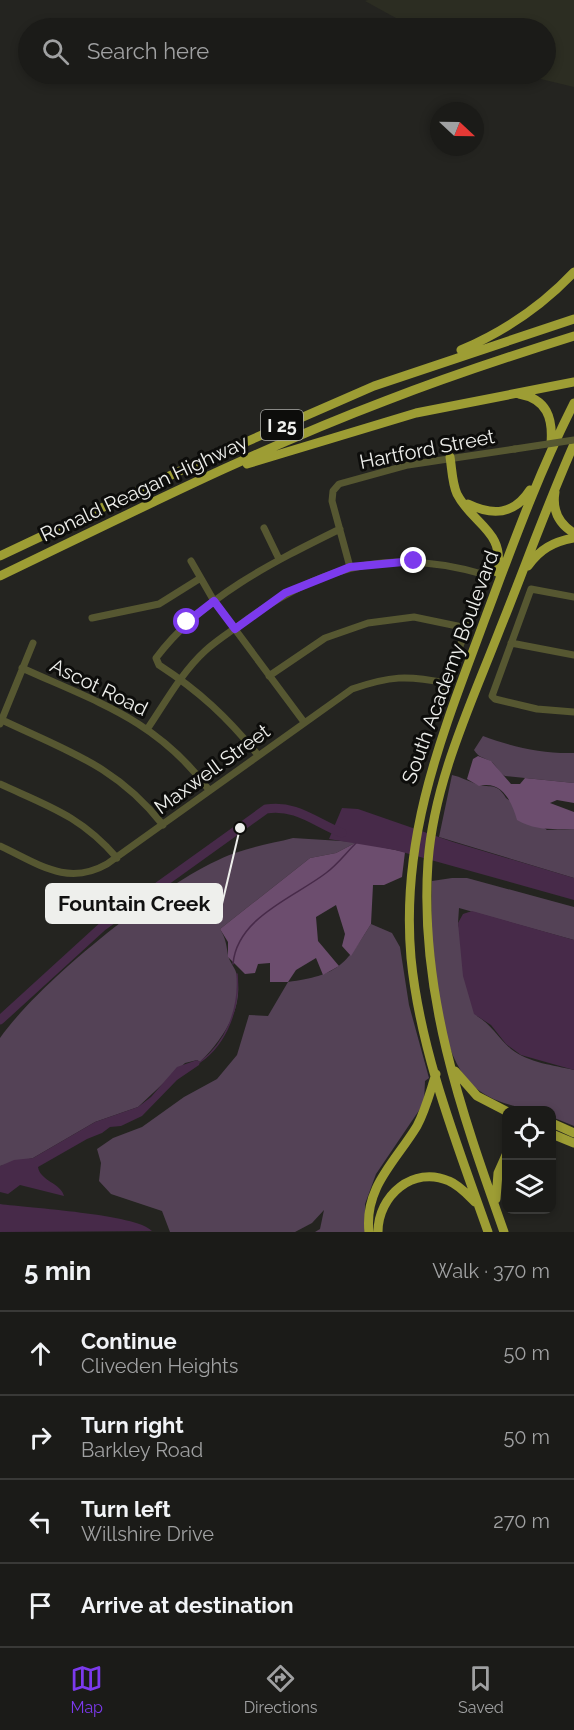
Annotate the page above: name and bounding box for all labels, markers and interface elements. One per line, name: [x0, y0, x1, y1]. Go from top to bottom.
search box: [18, 18, 556, 84]
icon: search: [39, 35, 72, 68]
text: Search here: [87, 38, 209, 64]
north arrow: [430, 102, 484, 156]
road number: I 25: [261, 410, 303, 440]
street label: Hartford Street: [357, 424, 497, 474]
street label: Ronald Reagan Highway: [37, 429, 252, 547]
street label: South Academy Boulevard: [397, 547, 503, 787]
route end: [400, 547, 426, 573]
route start: [173, 608, 199, 634]
street label: Ascot Road: [46, 653, 152, 721]
street label: Maxwell Street: [150, 719, 275, 819]
callout: Fountain Creek: [46, 884, 222, 923]
text: Fountain Creek: [58, 891, 210, 916]
map controls: [502, 1106, 556, 1214]
button: locate: [502, 1106, 556, 1160]
button: layers: [502, 1160, 556, 1214]
text: 5 min: [24, 1256, 91, 1286]
text: Walk · 370 m: [432, 1259, 550, 1283]
text: Continue: [81, 1328, 177, 1354]
icon: ahead: [24, 1337, 57, 1370]
text: 50 m: [503, 1341, 550, 1365]
text: Cliveden Heights: [81, 1354, 238, 1378]
text: Turn right: [81, 1412, 184, 1438]
icon: right: [24, 1421, 57, 1454]
text: 50 m: [503, 1425, 550, 1449]
text: Barkley Road: [81, 1438, 203, 1462]
text: Turn left: [81, 1496, 171, 1522]
icon: left: [24, 1505, 57, 1538]
text: 270 m: [493, 1509, 550, 1533]
text: Willshire Drive: [81, 1522, 214, 1546]
icon: arrive: [24, 1589, 57, 1622]
text: Arrive at destination: [81, 1592, 294, 1618]
tab: Map: [70, 1662, 103, 1717]
tab: Directions: [244, 1662, 318, 1717]
tab: Saved: [458, 1662, 504, 1717]

